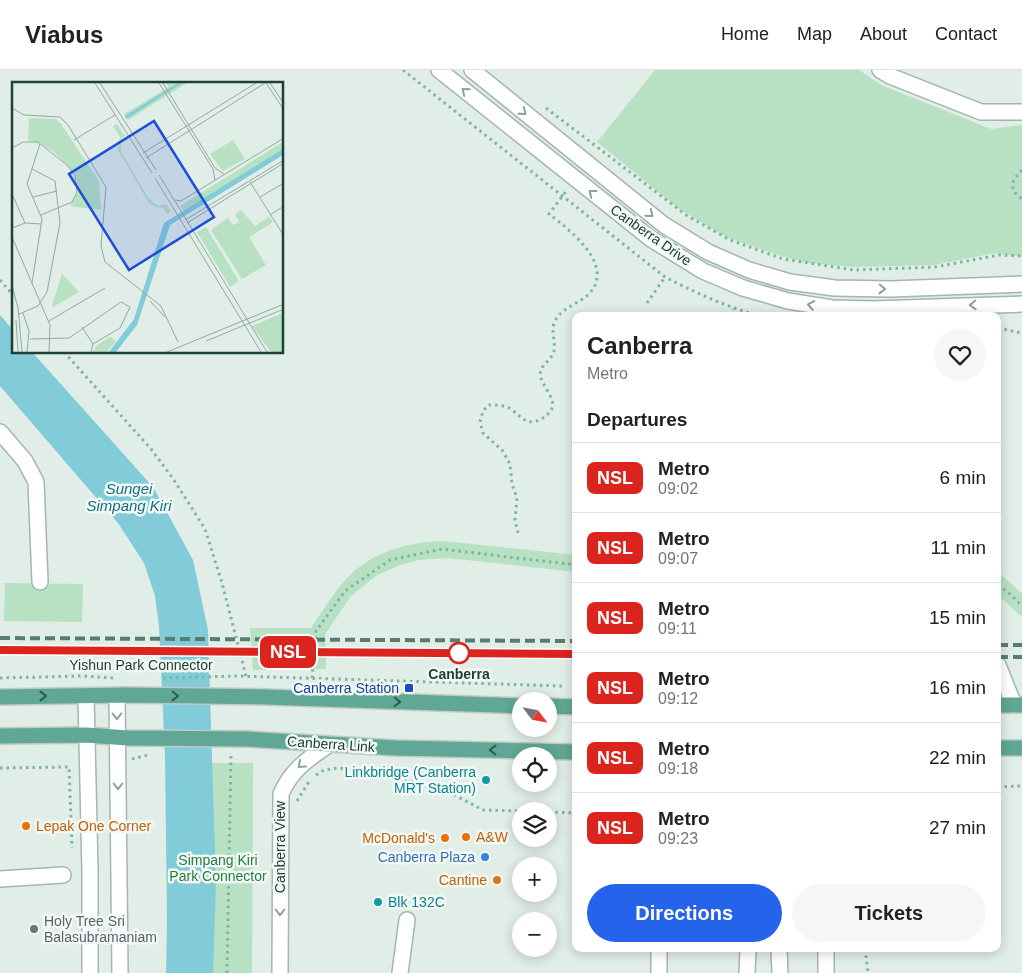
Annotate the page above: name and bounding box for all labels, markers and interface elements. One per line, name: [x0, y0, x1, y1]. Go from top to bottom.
text: Viabus: [25, 21, 103, 48]
text: Home: [721, 24, 769, 44]
text: Map: [797, 24, 832, 44]
text: About: [860, 24, 907, 44]
text: Contact: [935, 24, 997, 44]
inset map: [12, 82, 284, 354]
one-way arrow: [462, 88, 471, 96]
one-way arrow: [517, 106, 526, 114]
one-way arrow: [589, 190, 598, 198]
street label: Canberra Drive: [608, 201, 695, 269]
one-way arrow: [644, 208, 653, 217]
one-way arrow: [878, 283, 886, 294]
one-way arrow: [807, 300, 816, 310]
one-way arrow: [969, 300, 977, 311]
button: heart: [934, 329, 986, 381]
text: Canberra: [587, 332, 692, 359]
text: Metro: [587, 365, 628, 382]
text: Departures: [587, 409, 687, 430]
text: Metro: [658, 458, 710, 479]
text: 6 min: [940, 467, 986, 488]
text: NSL: [597, 468, 633, 488]
water label: Sungei Simpang Kiri: [86, 480, 172, 514]
text: 09:02: [658, 480, 698, 497]
text: Metro: [658, 528, 710, 549]
text: 11 min: [930, 537, 986, 558]
text: NSL: [597, 538, 633, 558]
text: 09:07: [658, 550, 698, 567]
text: Metro: [658, 598, 710, 619]
text: 15 min: [929, 607, 986, 628]
text: NSL: [597, 608, 633, 628]
text: 09:11: [658, 620, 697, 637]
line badge: NSL: [259, 636, 317, 668]
text: NSL: [270, 642, 306, 662]
marker: Canberra: [448, 642, 470, 664]
street label: Yishun Park Connector: [69, 657, 213, 673]
place label: Canberra: [428, 666, 490, 682]
text: Metro: [658, 668, 710, 689]
text: 16 min: [929, 677, 986, 698]
text: NSL: [597, 678, 633, 698]
place label: Canberra Station: [293, 680, 399, 696]
marker: Canberra Station: [403, 682, 415, 694]
text: 09:12: [658, 690, 698, 707]
one-way arrow: [40, 691, 47, 701]
one-way arrow: [172, 691, 179, 701]
north arrow: [512, 692, 558, 738]
map controls: [512, 692, 557, 957]
one-way arrow: [394, 697, 401, 707]
one-way arrow: [112, 712, 123, 720]
street label: Canberra Link: [287, 733, 376, 755]
text: Metro: [658, 738, 710, 759]
one-way arrow: [488, 745, 496, 755]
button: locate: [512, 747, 557, 792]
text: 22 min: [929, 747, 986, 768]
text: NSL: [597, 748, 633, 768]
one-way arrow: [297, 759, 306, 768]
text: 09:18: [658, 760, 698, 777]
place label: Linkbridge (Canberra MRT Station): [344, 764, 476, 796]
marker: Linkbridge (Canberra MRT Station): [480, 774, 492, 786]
one-way arrow: [113, 782, 123, 790]
street label: Canberra View: [272, 800, 288, 893]
button: layers: [512, 802, 557, 847]
text: Metro: [658, 808, 710, 829]
text: 27 min: [929, 817, 986, 838]
place label: Lepak One Corner: [36, 818, 152, 834]
text: NSL: [597, 818, 633, 838]
marker: Lepak One Corner: [20, 820, 32, 832]
place label: A&W: [476, 829, 509, 845]
place label: McDonald's: [362, 830, 435, 846]
text: 09:23: [658, 830, 698, 847]
marker: A&W: [460, 831, 472, 843]
marker: McDonald's: [439, 832, 451, 844]
place label: Canberra Plaza: [378, 849, 475, 865]
marker: Canberra Plaza: [479, 851, 491, 863]
park label: Simpang Kiri Park Connector: [169, 852, 267, 884]
button: +: [512, 857, 557, 902]
place label: Cantine: [439, 872, 487, 888]
marker: Cantine: [491, 874, 503, 886]
button: Directions: [587, 884, 782, 942]
button: Tickets: [792, 884, 986, 942]
place label: Blk 132C: [388, 894, 445, 910]
marker: Blk 132C: [372, 896, 384, 908]
one-way arrow: [275, 909, 285, 917]
button: −: [512, 912, 557, 957]
place label: Holy Tree Sri Balasubramaniam: [44, 913, 157, 945]
marker: Holy Tree Sri Balasubramaniam: [28, 923, 40, 935]

